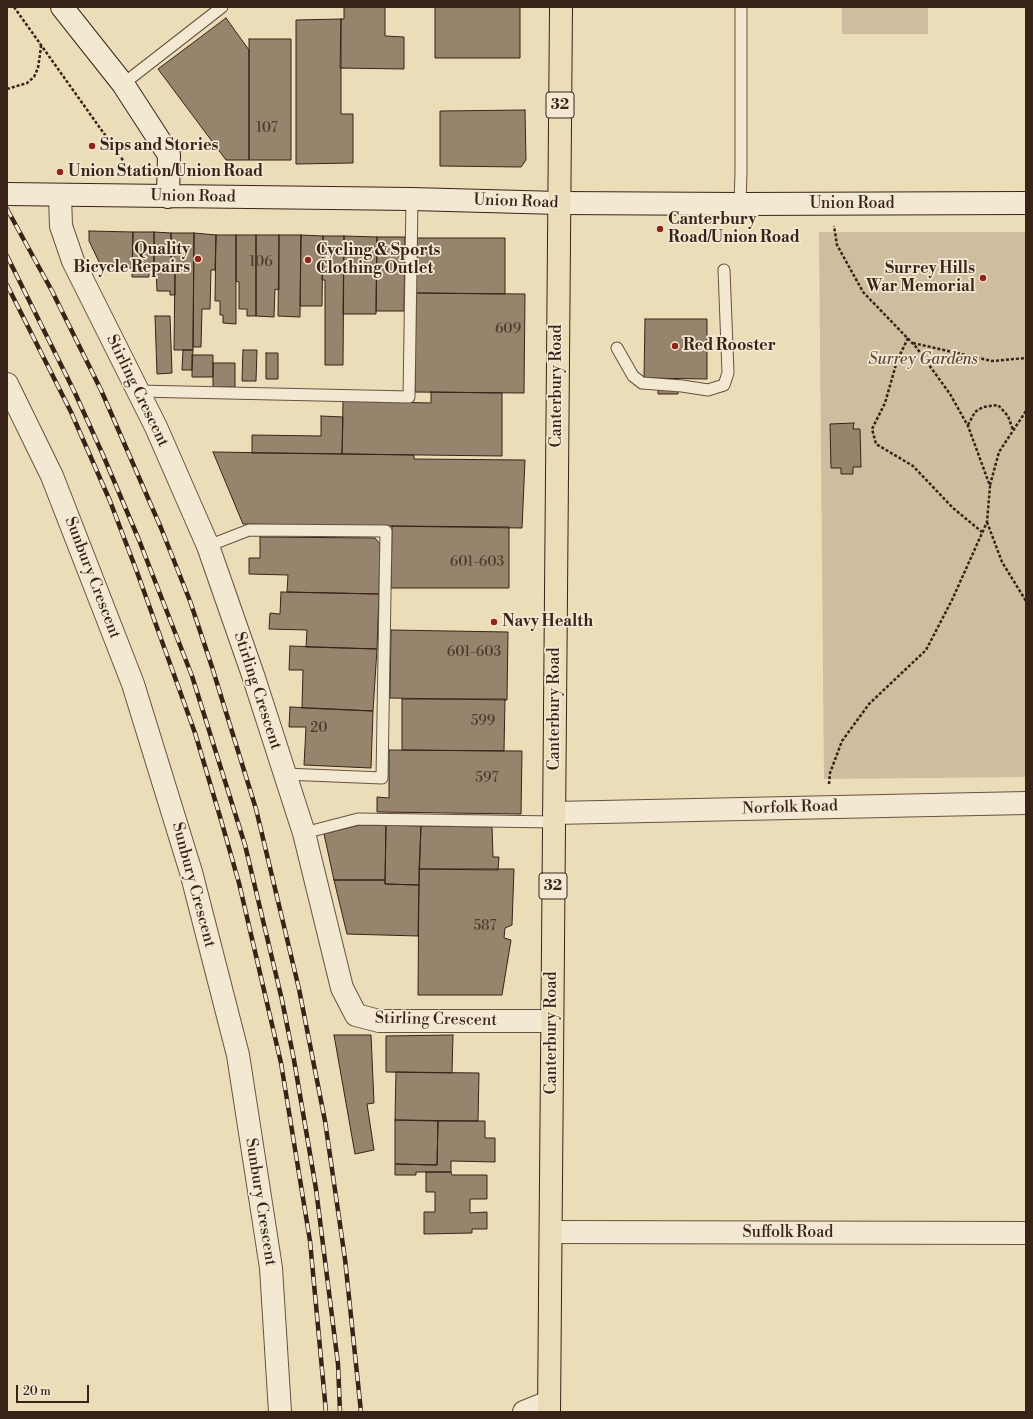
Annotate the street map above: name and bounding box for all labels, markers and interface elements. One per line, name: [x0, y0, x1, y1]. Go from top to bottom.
road number: 32: [546, 92, 574, 118]
house number: 107: [256, 121, 278, 137]
place label: Sips and Stories: [100, 136, 218, 156]
marker: Sips and Stories: [87, 141, 97, 151]
place label: Union Station/Union Road: [68, 162, 263, 182]
marker: Union Station/Union Road: [55, 167, 65, 177]
street label: Union Road: [150, 187, 236, 207]
street label: Union Road: [473, 191, 559, 213]
street label: Union Road: [809, 194, 895, 214]
place label: Canterbury Road/Union Road: [668, 210, 800, 248]
marker: Canterbury Road/Union Road: [655, 224, 665, 234]
place label: Quality Bicycle Repairs: [73, 240, 190, 278]
place label: Cycling & Sports Clothing Outlet: [316, 241, 440, 279]
marker: Quality Bicycle Repairs: [193, 254, 203, 264]
house number: 106: [249, 255, 273, 271]
marker: Cycling & Sports Clothing Outlet: [303, 255, 313, 265]
place label: Surrey Hills War Memorial: [866, 259, 975, 297]
marker: Surrey Hills War Memorial: [978, 273, 988, 283]
house number: 609: [495, 322, 521, 338]
street label: Canterbury Road: [547, 325, 567, 447]
street label: Stirling Crescent: [102, 332, 172, 450]
place label: Red Rooster: [683, 336, 776, 356]
marker: Red Rooster: [670, 341, 680, 351]
park label: Surrey Gardens: [868, 350, 978, 370]
street label: Sunbury Crescent: [60, 514, 124, 642]
house number: 601-603: [450, 555, 504, 571]
place label: Navy Health: [502, 612, 593, 632]
marker: Navy Health: [489, 617, 499, 627]
street label: Stirling Crescent: [229, 630, 285, 752]
house number: 601-603: [447, 645, 501, 661]
street label: Canterbury Road: [545, 648, 565, 770]
house number: 599: [471, 714, 495, 730]
house number: 20: [310, 721, 328, 737]
house number: 597: [475, 771, 499, 787]
street label: Norfolk Road: [742, 797, 838, 819]
street label: Sunbury Crescent: [167, 820, 219, 950]
road number: 32: [539, 873, 567, 899]
house number: 587: [473, 919, 497, 935]
street label: Canterbury Road: [542, 972, 562, 1094]
street label: Stirling Crescent: [375, 1009, 497, 1031]
street label: Sunbury Crescent: [240, 1137, 280, 1267]
street label: Suffolk Road: [743, 1223, 833, 1243]
scale bar: [18, 1377, 91, 1403]
text: 20 m: [23, 1384, 51, 1399]

